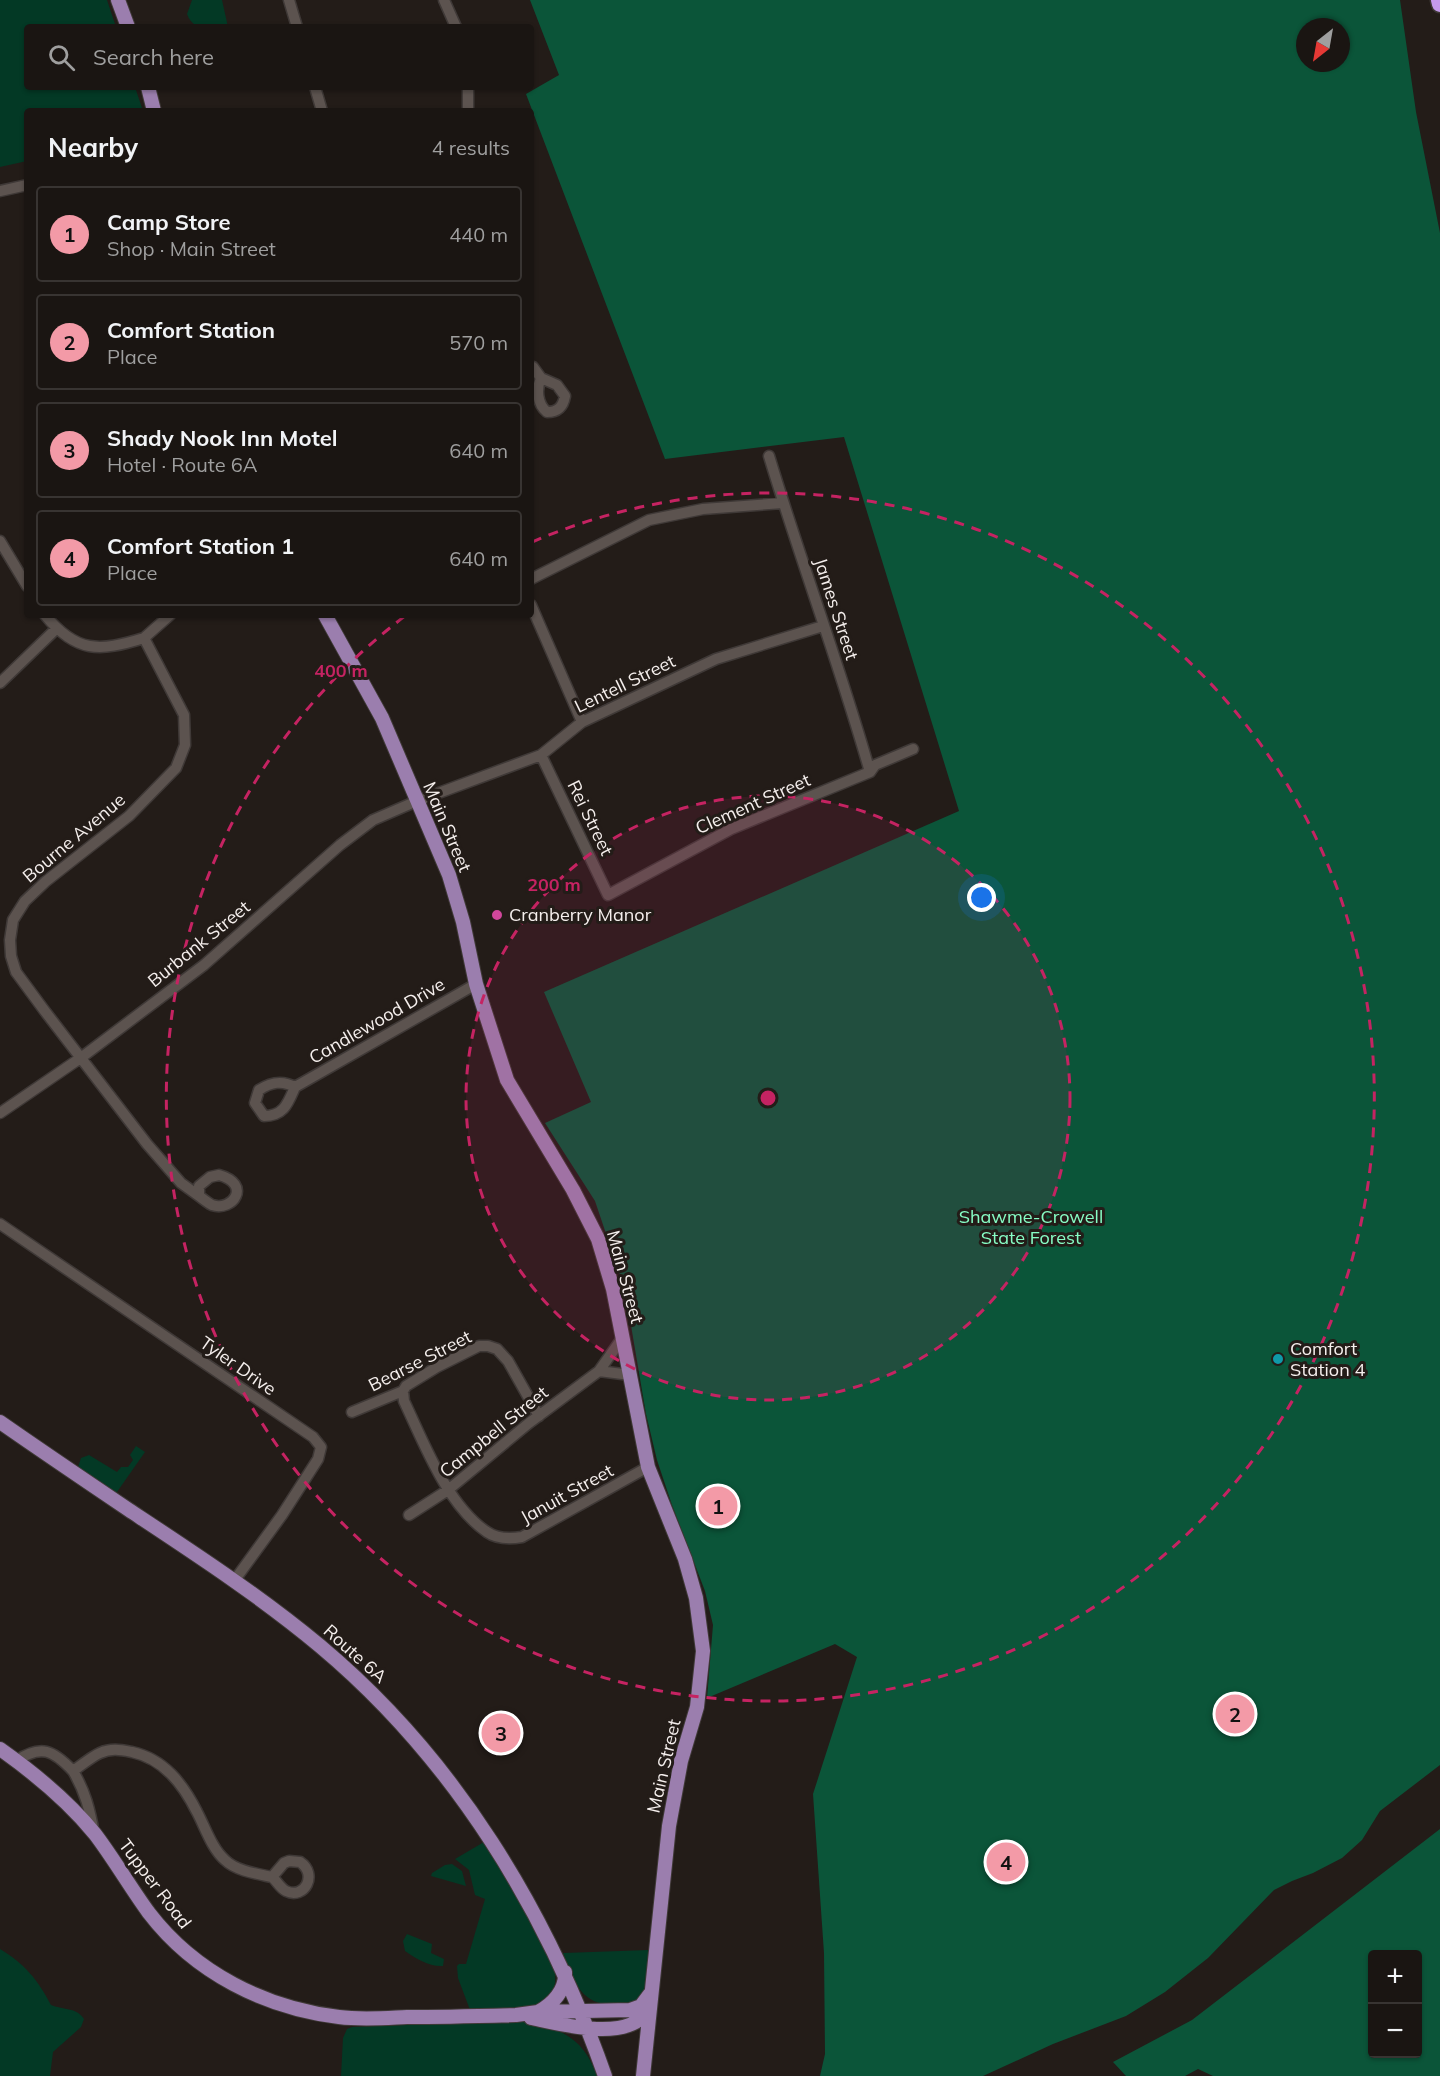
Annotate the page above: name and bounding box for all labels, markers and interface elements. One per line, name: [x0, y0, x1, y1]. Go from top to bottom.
north arrow: [1296, 18, 1350, 72]
search box: [24, 24, 534, 90]
icon: search: [45, 41, 78, 74]
text: Search here: [93, 43, 214, 71]
text: Nearby: [48, 131, 138, 164]
text: 4 results: [432, 135, 510, 160]
text: Camp Store: [107, 208, 231, 236]
text: 1: [64, 222, 76, 247]
text: 440 m: [449, 222, 508, 247]
text: Shop · Main Street: [107, 236, 276, 261]
text: Comfort Station: [107, 316, 275, 344]
text: 2: [64, 330, 76, 355]
text: 570 m: [449, 330, 508, 355]
text: Place: [107, 344, 157, 369]
text: Shady Nook Inn Motel: [107, 424, 337, 452]
text: 3: [64, 438, 76, 463]
text: 640 m: [449, 438, 508, 463]
text: Hotel · Route 6A: [107, 452, 258, 477]
text: Comfort Station 1: [107, 532, 294, 560]
text: 4: [64, 546, 76, 571]
text: 640 m: [449, 546, 508, 571]
street label: James Street: [809, 555, 864, 663]
text: Place: [107, 560, 157, 585]
street label: Lentell Street: [571, 649, 679, 718]
text: 400 m: [314, 659, 368, 682]
street label: Clement Street: [692, 768, 814, 839]
street label: Rei Street: [562, 776, 618, 859]
street label: Main Street: [418, 778, 477, 875]
street label: Bourne Avenue: [18, 788, 130, 887]
text: 200 m: [527, 873, 581, 896]
your location: [967, 883, 996, 912]
street label: Burbank Street: [143, 895, 255, 992]
place label: Cranberry Manor: [509, 903, 652, 926]
marker: Cranberry Manor: [490, 908, 504, 922]
street label: Candlewood Drive: [305, 972, 449, 1069]
centre of rings: [758, 1088, 778, 1108]
park label: Shawme-Crowell State Forest: [959, 1205, 1103, 1249]
street label: Main Street: [602, 1228, 649, 1326]
street label: Bearse Street: [364, 1325, 475, 1396]
street label: Tyler Drive: [196, 1331, 281, 1400]
place label: Comfort Station 4: [1290, 1337, 1365, 1381]
marker: Comfort Station 4: [1271, 1352, 1285, 1366]
street label: Campbell Street: [435, 1381, 553, 1482]
street label: Januit Street: [516, 1459, 617, 1529]
pin: 1: [698, 1484, 738, 1528]
street label: Route 6A: [319, 1619, 392, 1688]
pin: 2: [1216, 1692, 1254, 1736]
pin: 3: [482, 1710, 520, 1756]
street label: Main Street: [642, 1717, 685, 1815]
street label: Tupper Road: [114, 1834, 197, 1933]
pin: 4: [986, 1840, 1026, 1884]
map controls: [1368, 1950, 1422, 2058]
button: +: [1368, 1950, 1422, 2004]
button: −: [1368, 2004, 1422, 2058]

